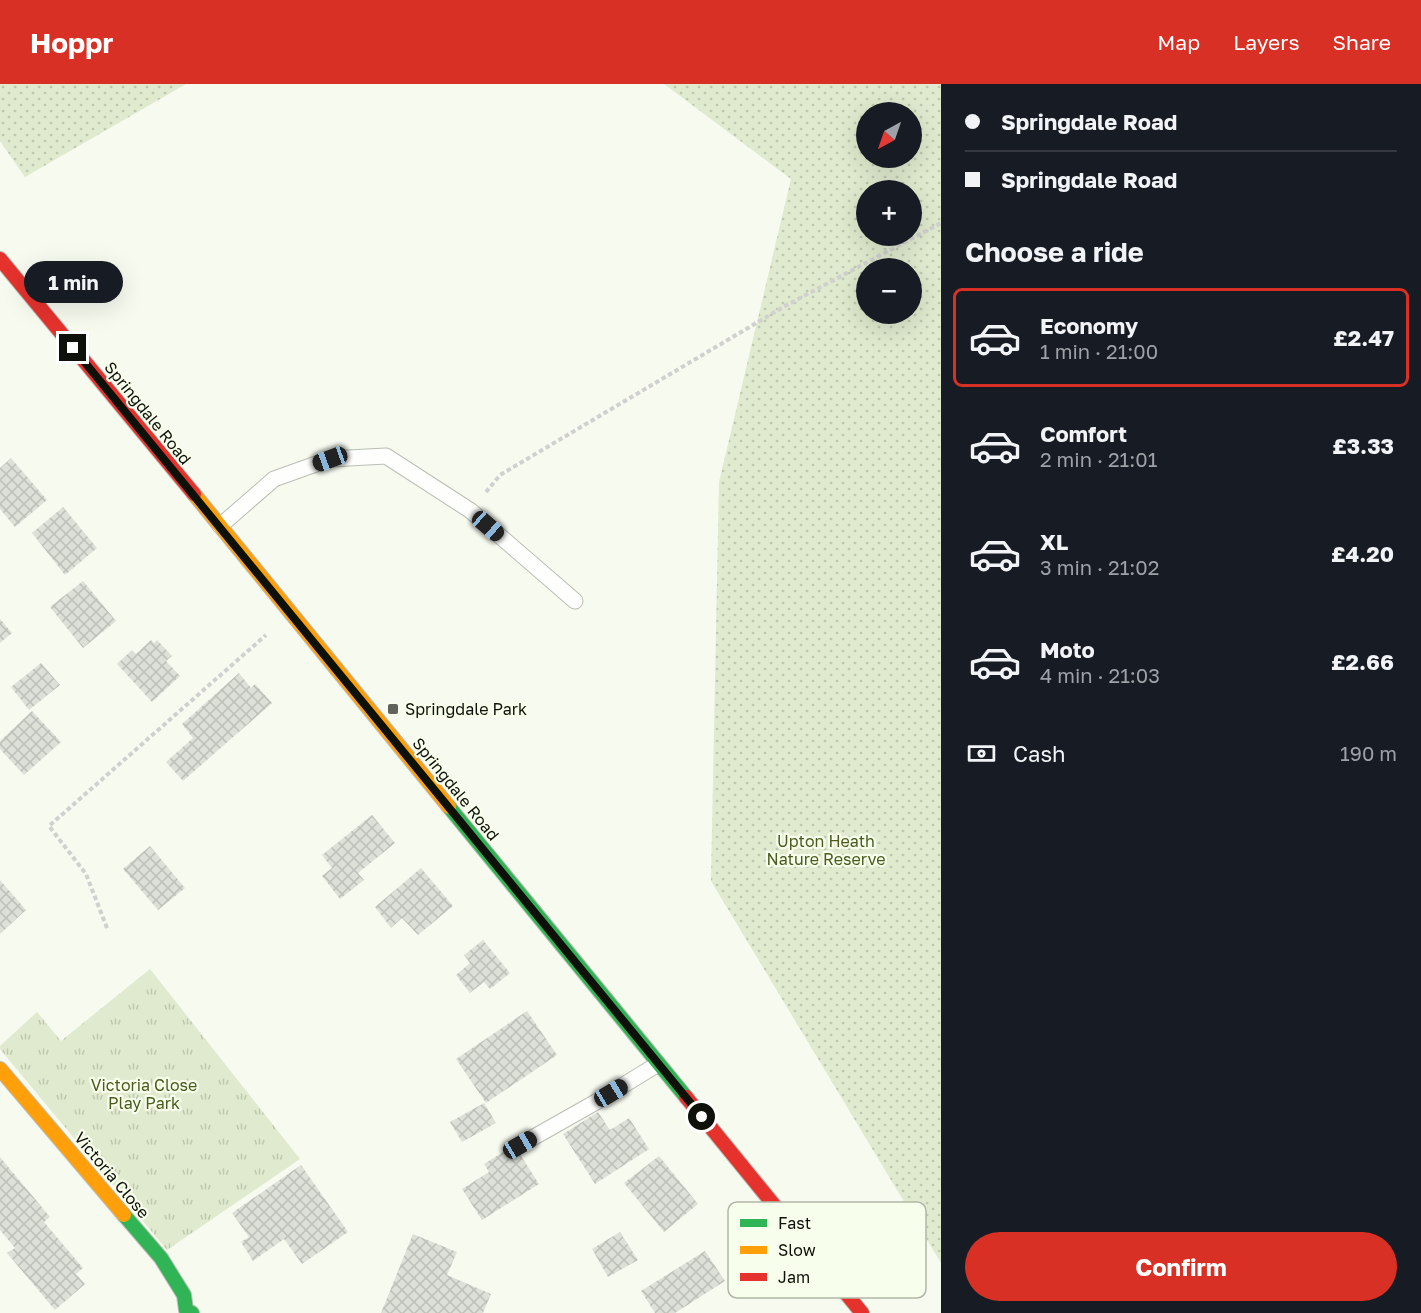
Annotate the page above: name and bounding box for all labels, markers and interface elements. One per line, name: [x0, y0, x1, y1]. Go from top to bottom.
text: Hoppr: [30, 26, 113, 59]
text: Map: [1157, 29, 1200, 55]
text: Layers: [1233, 29, 1300, 55]
text: Share: [1333, 29, 1391, 55]
north arrow: [856, 102, 922, 168]
map controls: [856, 102, 922, 324]
text: Springdale Road: [1001, 108, 1177, 135]
text: Springdale Road: [1001, 166, 1177, 193]
button: +: [856, 180, 922, 246]
text: Choose a ride: [965, 236, 1144, 268]
button: −: [856, 258, 922, 324]
callout: 1 min: [23, 261, 122, 303]
text: 1 min: [48, 270, 99, 294]
icon: car: [968, 311, 1022, 365]
text: Economy: [1040, 312, 1138, 339]
text: £2.47: [1333, 324, 1394, 351]
route end: [59, 334, 86, 361]
text: 1 min · 21:00: [1040, 339, 1158, 363]
street label: Springdale Road: [100, 358, 196, 468]
icon: car: [968, 419, 1022, 473]
text: Comfort: [1040, 420, 1127, 447]
text: £3.33: [1332, 432, 1394, 459]
car: [310, 444, 350, 474]
text: 2 min · 21:01: [1040, 447, 1157, 471]
car: [469, 507, 507, 545]
icon: car: [968, 527, 1022, 581]
text: XL: [1040, 528, 1068, 555]
text: £4.20: [1331, 540, 1394, 567]
text: 3 min · 21:02: [1040, 555, 1159, 579]
icon: car: [968, 635, 1022, 689]
text: Moto: [1040, 636, 1095, 663]
text: £2.66: [1331, 648, 1394, 675]
text: 4 min · 21:03: [1040, 663, 1160, 687]
place label: Springdale Park: [405, 699, 527, 719]
marker: Springdale Park: [386, 702, 400, 716]
street label: Springdale Road: [408, 734, 504, 844]
icon: cash: [965, 737, 998, 770]
text: Cash: [1013, 740, 1066, 767]
text: 190 m: [1340, 741, 1397, 765]
park label: Upton Heath Nature Reserve: [767, 831, 885, 869]
park label: Victoria Close Play Park: [91, 1075, 197, 1113]
car: [591, 1076, 631, 1110]
route start: [688, 1103, 715, 1130]
street label: Victoria Close: [70, 1128, 154, 1222]
car: [500, 1128, 540, 1162]
legend: [728, 1202, 926, 1298]
text: Fast: [778, 1213, 811, 1233]
button: Confirm: [965, 1232, 1397, 1301]
text: Slow: [778, 1240, 816, 1260]
text: Jam: [778, 1267, 810, 1287]

